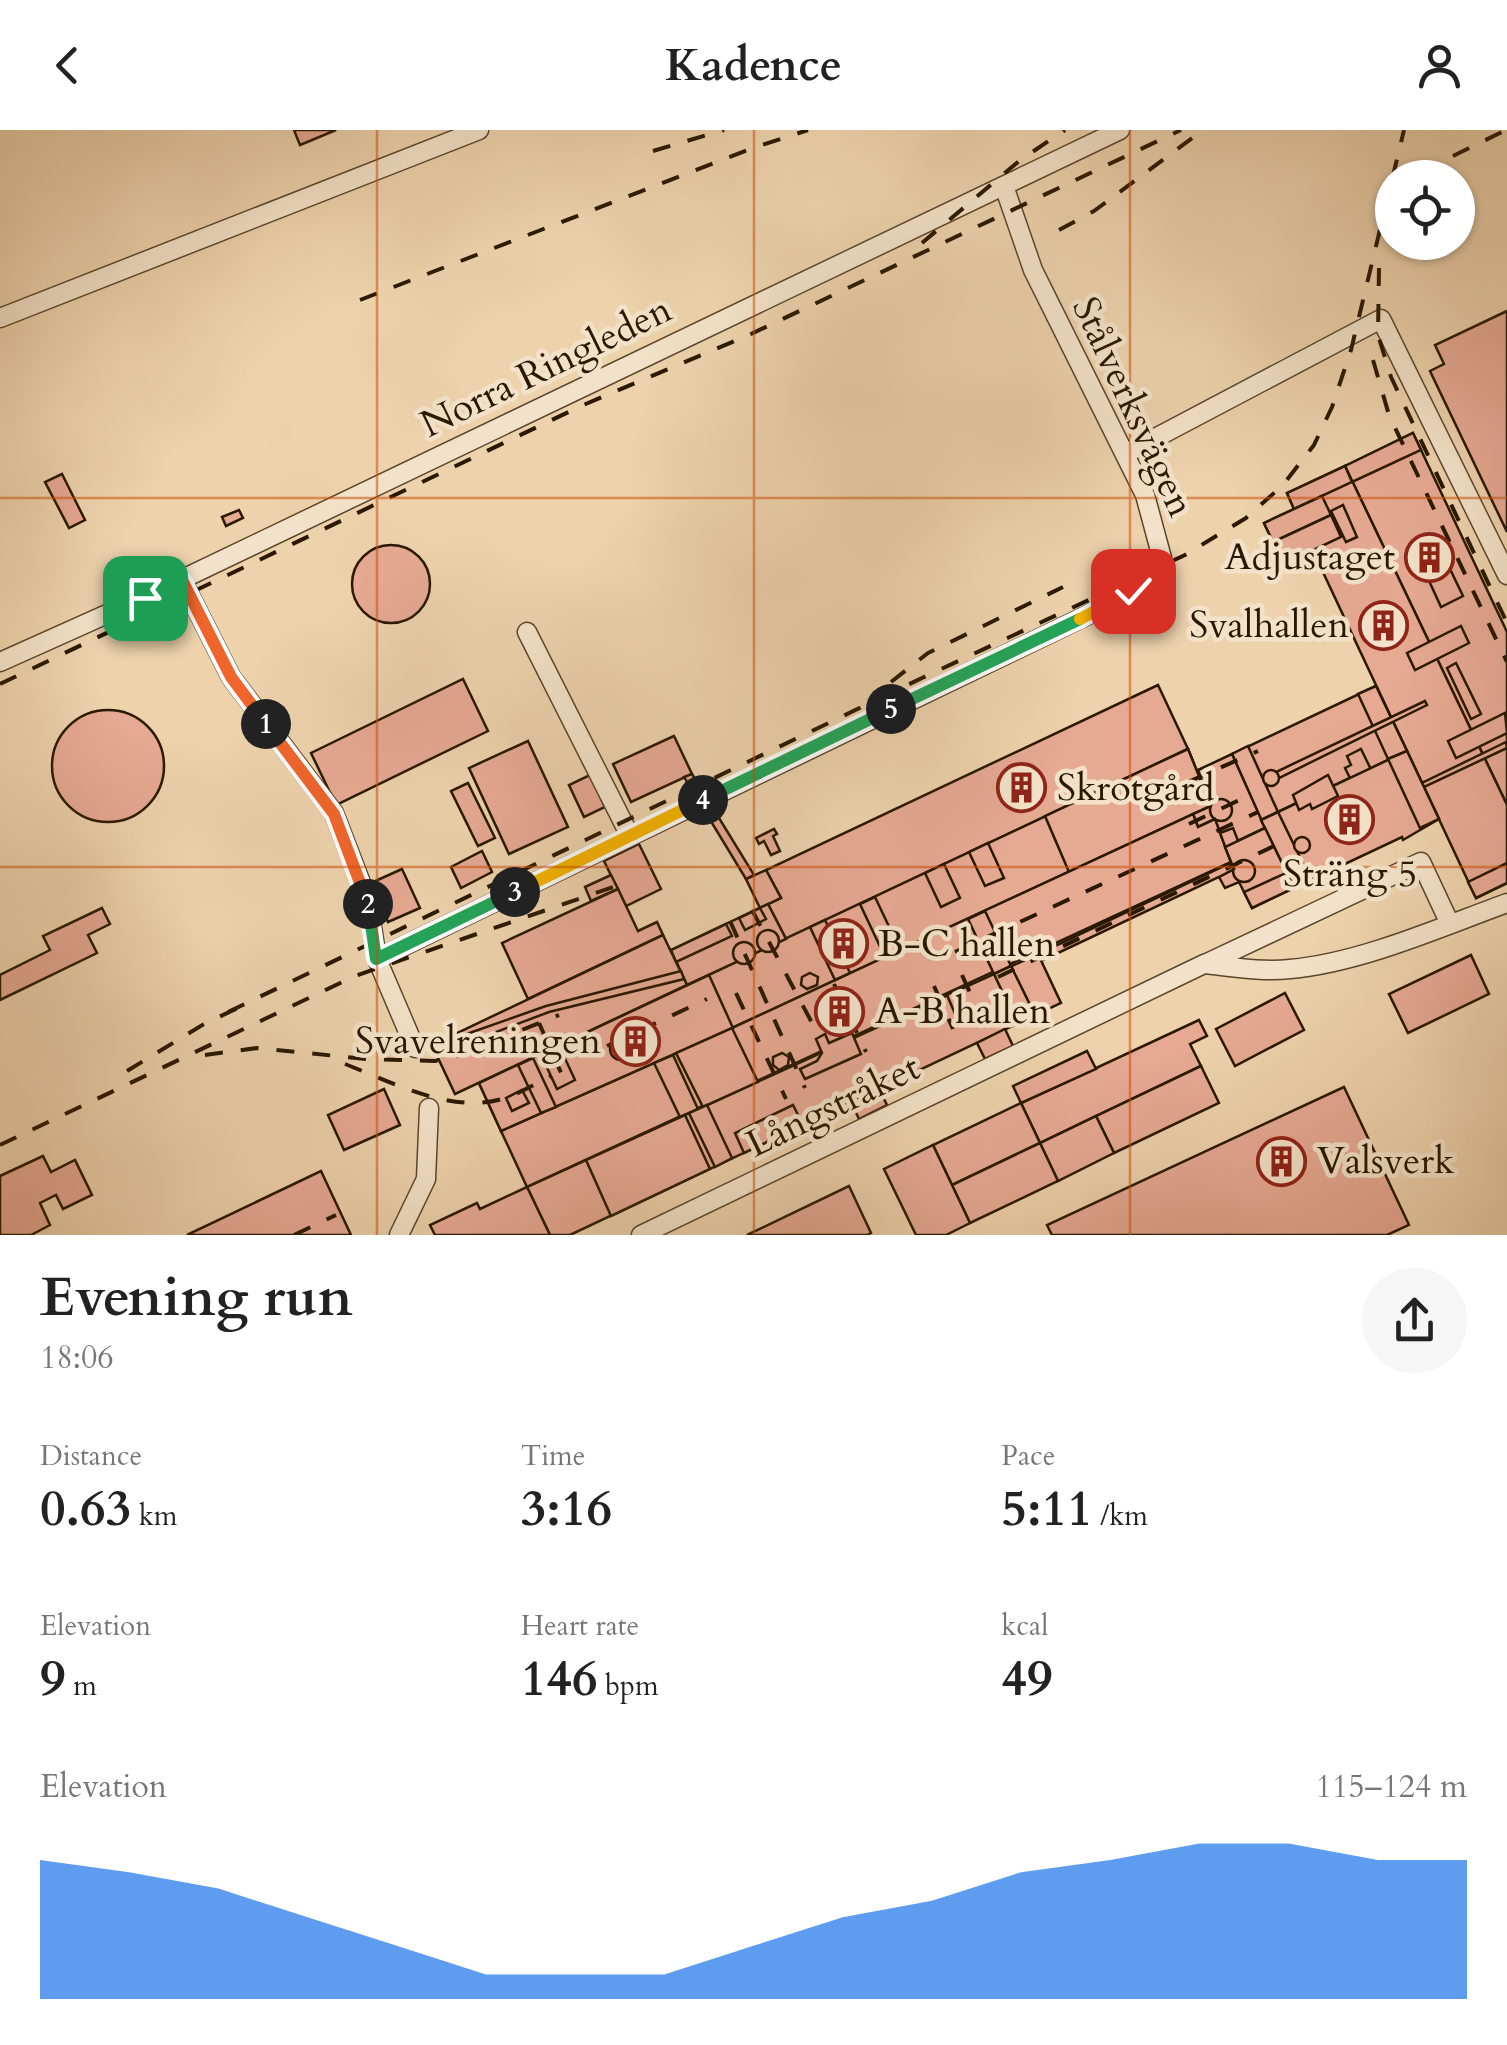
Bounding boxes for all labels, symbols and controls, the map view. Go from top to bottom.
text: Kadence [665,35,842,96]
icon: back [40,38,95,93]
icon: person [1412,38,1467,93]
map controls [1375,160,1475,260]
button: locate [1375,160,1475,260]
street label: Norra Ringleden [412,284,681,450]
street label: Stålverksvägen [1059,289,1207,526]
place label: Adjustaget [1224,531,1395,583]
building icon: Adjustaget [1404,531,1456,583]
pin [1091,549,1176,634]
pin [103,556,188,641]
icon: check [1106,564,1161,619]
icon: arrive [118,571,173,626]
place label: Svalhallen [1189,599,1349,651]
building icon: Svalhallen [1358,599,1410,651]
pin: 5 [866,684,916,734]
text: 5 [884,690,898,728]
pin: 1 [241,699,291,749]
text: 1 [259,705,273,743]
building icon: Skrotgård [996,762,1048,814]
place label: Skrotgård [1057,762,1215,814]
pin: 4 [678,775,728,825]
text: 4 [696,781,710,819]
building icon: Sträng 5 [1324,794,1376,846]
place label: Sträng 5 [1283,848,1417,900]
pin: 3 [490,867,540,917]
text: 3 [508,873,522,911]
pin: 2 [343,879,393,929]
text: 2 [361,885,375,923]
building icon: B-C hallen [817,918,869,970]
place label: B-C hallen [878,918,1056,970]
building icon: A-B hallen [814,985,866,1037]
place label: A-B hallen [875,985,1051,1037]
place label: Svavelreningen [355,1015,601,1067]
building icon: Svavelreningen [610,1015,662,1067]
street label: Långstråket [738,1042,928,1170]
building icon: Valsverk [1256,1135,1308,1187]
place label: Valsverk [1317,1135,1455,1187]
text: Evening run [40,1261,353,1335]
button: share [1362,1268,1467,1373]
text: 18:06 [40,1336,114,1380]
text: Distance [40,1437,142,1475]
text: Time [521,1437,585,1475]
text: Pace [1001,1437,1055,1475]
text: 0.63 [40,1475,131,1543]
text: 3:16 [521,1475,612,1543]
text: 5:11 [1001,1475,1093,1543]
text: km [131,1497,178,1535]
text: /km [1093,1497,1148,1535]
text: Elevation [40,1607,151,1645]
text: Heart rate [521,1607,639,1645]
text: kcal [1001,1607,1048,1645]
text: 9 [40,1645,66,1713]
text: 146 [521,1645,598,1713]
text: 49 [1001,1645,1053,1713]
text: m [66,1667,97,1705]
text: bpm [598,1667,659,1705]
text: Elevation [40,1765,167,1809]
text: 115–124 m [1315,1765,1467,1809]

